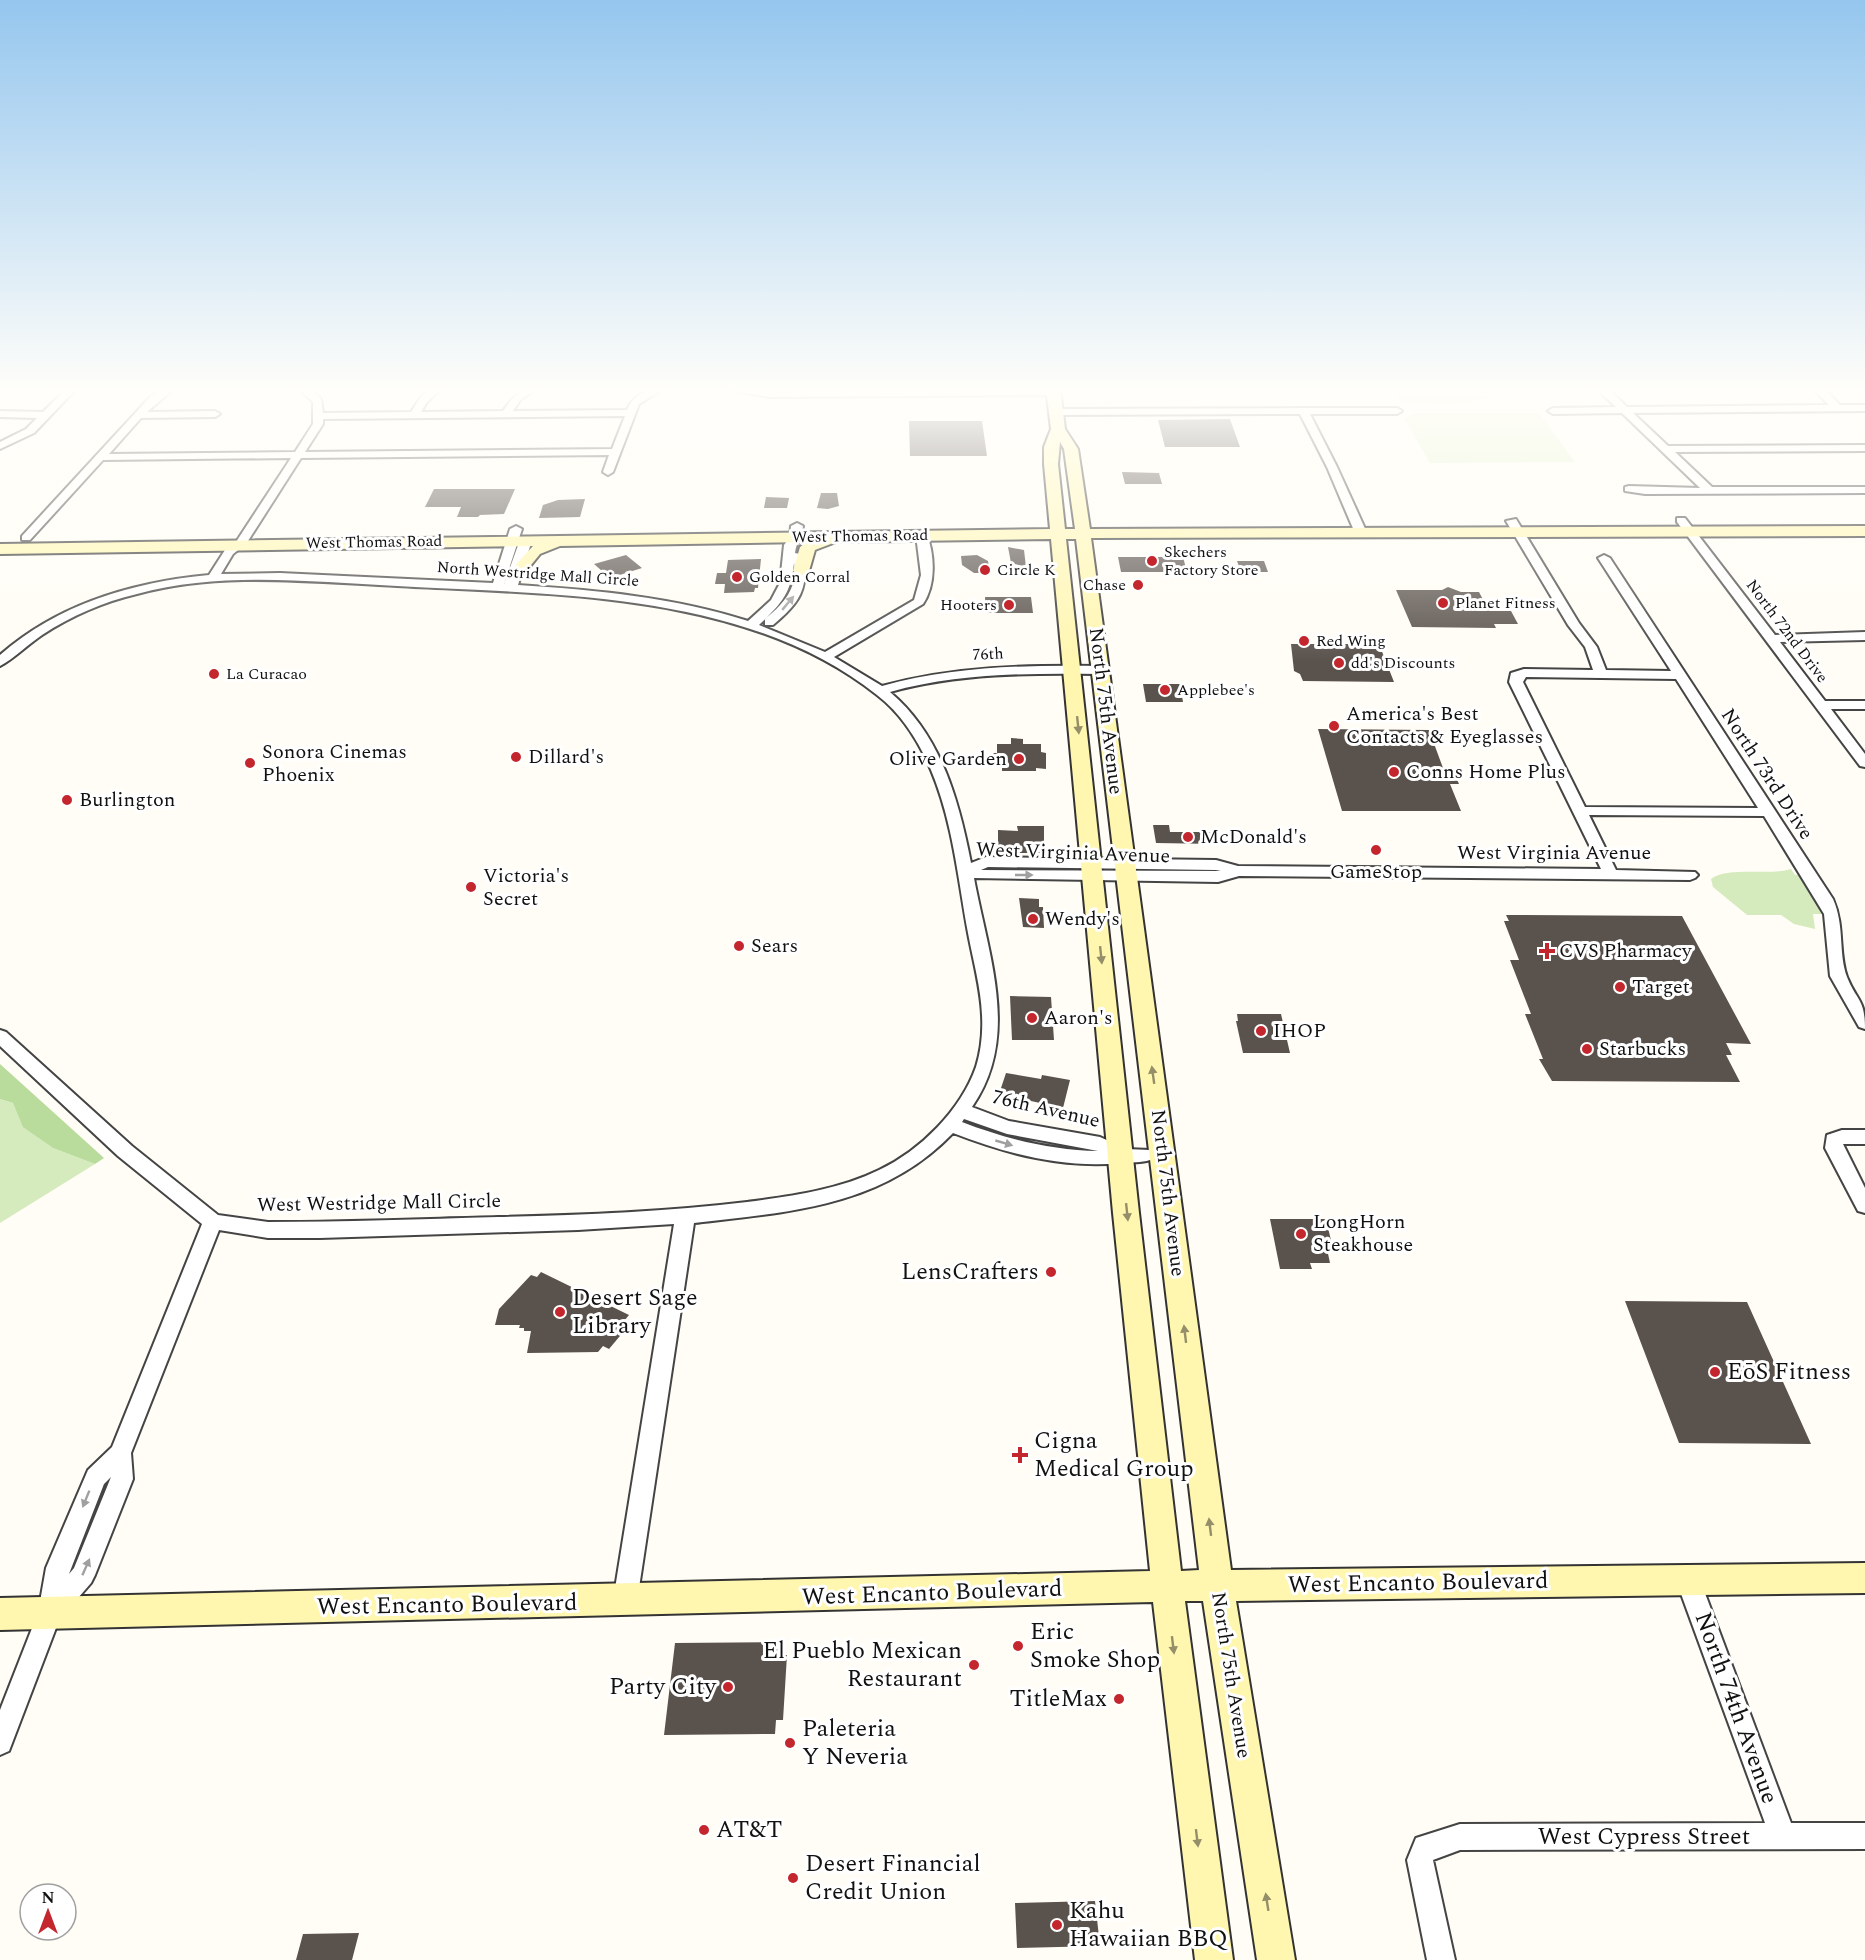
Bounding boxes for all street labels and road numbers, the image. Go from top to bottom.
street label: West Thomas Road [791,523,929,549]
street label: West Thomas Road [305,529,443,555]
street label: North Westridge Mall Circle [436,555,640,593]
street label: North 72nd Drive [1740,574,1834,688]
street label: North 75th Avenue [1081,626,1131,796]
street label: 76th [972,641,1004,667]
street label: North 73rd Drive [1713,702,1821,846]
street label: West Virginia Avenue [975,835,1171,871]
street label: West Virginia Avenue [1457,838,1651,868]
street label: 76th Avenue [989,1082,1103,1136]
street label: North 75th Avenue [1143,1108,1193,1278]
street label: West Westridge Mall Circle [257,1186,501,1220]
street label: West Encanto Boulevard [1287,1563,1549,1603]
street label: West Encanto Boulevard [801,1570,1063,1616]
street label: West Encanto Boulevard [316,1585,578,1625]
street label: North 75th Avenue [1203,1590,1259,1760]
street label: North 74th Avenue [1685,1607,1787,1809]
street label: West Cypress Street [1538,1819,1750,1855]

